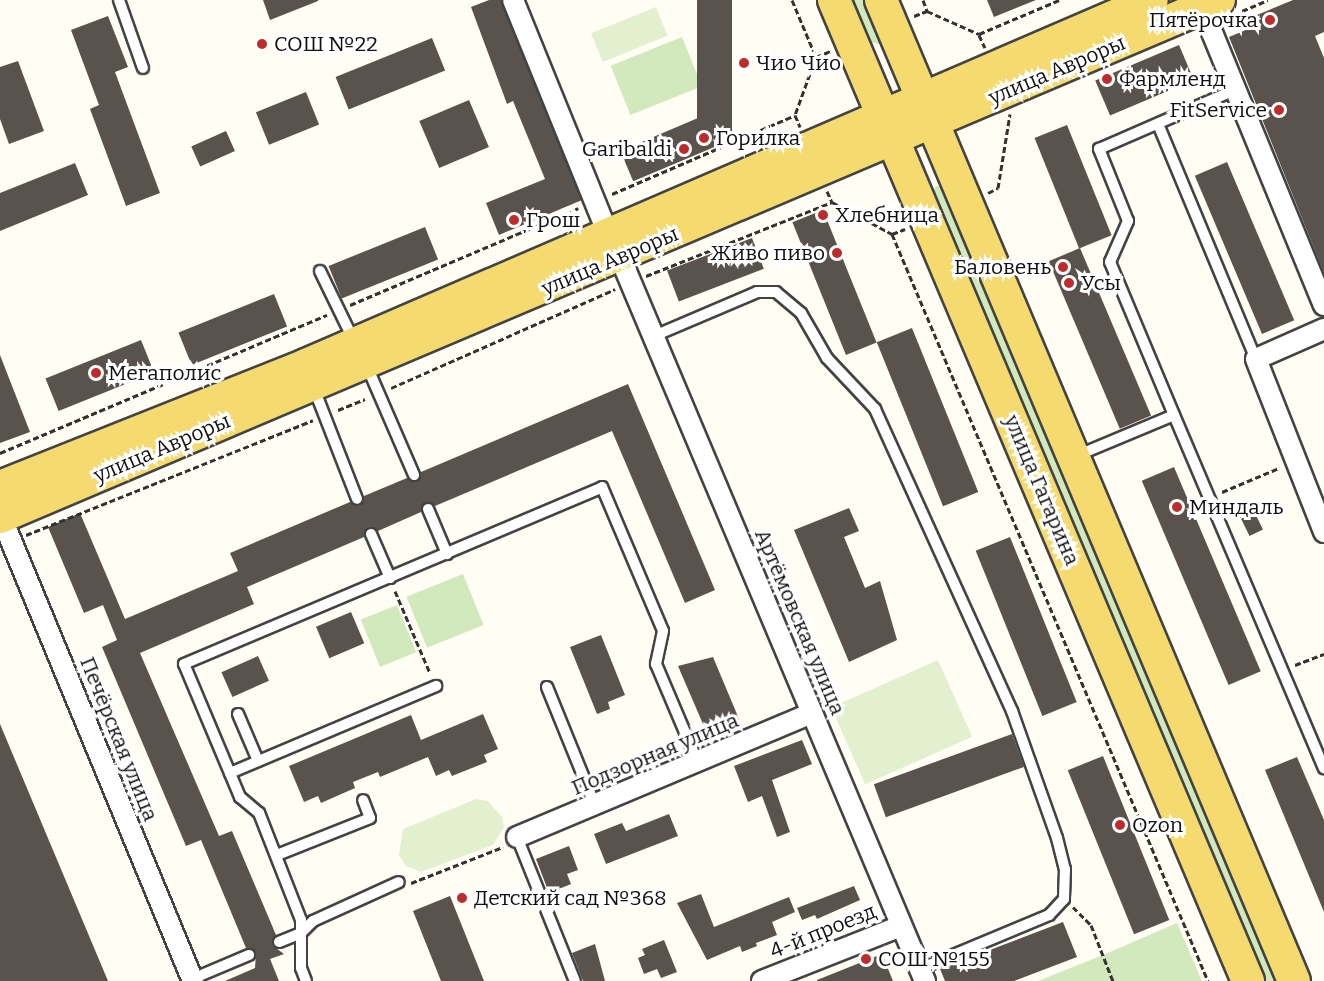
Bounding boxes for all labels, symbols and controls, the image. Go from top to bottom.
place label: Пятёрочка [1149,7,1258,33]
marker: Пятёрочка [1263,13,1277,27]
street label: улица Авроры [985,30,1129,110]
place label: СОШ №22 [274,31,378,57]
marker: СОШ №22 [255,37,269,51]
place label: Чио Чио [756,50,841,76]
marker: Чио Чио [737,56,751,70]
place label: Фармленд [1119,66,1226,92]
marker: Фармленд [1100,72,1114,86]
place label: FitService [1169,97,1267,123]
marker: FitService [1272,103,1286,117]
place label: Горилка [716,125,800,151]
marker: Горилка [697,131,711,145]
place label: Garibaldi [582,136,672,162]
marker: Garibaldi [677,142,691,156]
place label: Хлебница [835,202,939,228]
place label: Грош [526,207,580,233]
marker: Хлебница [816,208,830,222]
marker: Грош [507,213,521,227]
street label: улица Авроры [538,221,682,301]
place label: Живо пиво [710,240,825,266]
marker: Живо пиво [830,246,844,260]
place label: Баловень [954,254,1051,280]
marker: Баловень [1056,260,1070,274]
place label: Усы [1081,270,1121,296]
marker: Усы [1062,276,1076,290]
place label: Мегаполис [108,360,221,386]
marker: Мегаполис [89,366,103,380]
street label: улица Авроры [90,408,234,488]
street label: улица Гагарина [999,411,1085,569]
place label: Миндаль [1189,494,1283,520]
marker: Миндаль [1170,500,1184,514]
street label: Артёмовская улица [749,525,851,719]
street label: Печёрская улица [75,653,163,825]
street label: Подзорная улица [568,707,742,801]
place label: Ozon [1132,812,1183,838]
marker: Ozon [1113,818,1127,832]
place label: Детский сад №368 [474,885,667,911]
marker: Детский сад №368 [455,891,469,905]
street label: 4-й проезд [766,898,880,964]
place label: СОШ №155 [878,946,990,972]
marker: СОШ №155 [859,952,873,966]

